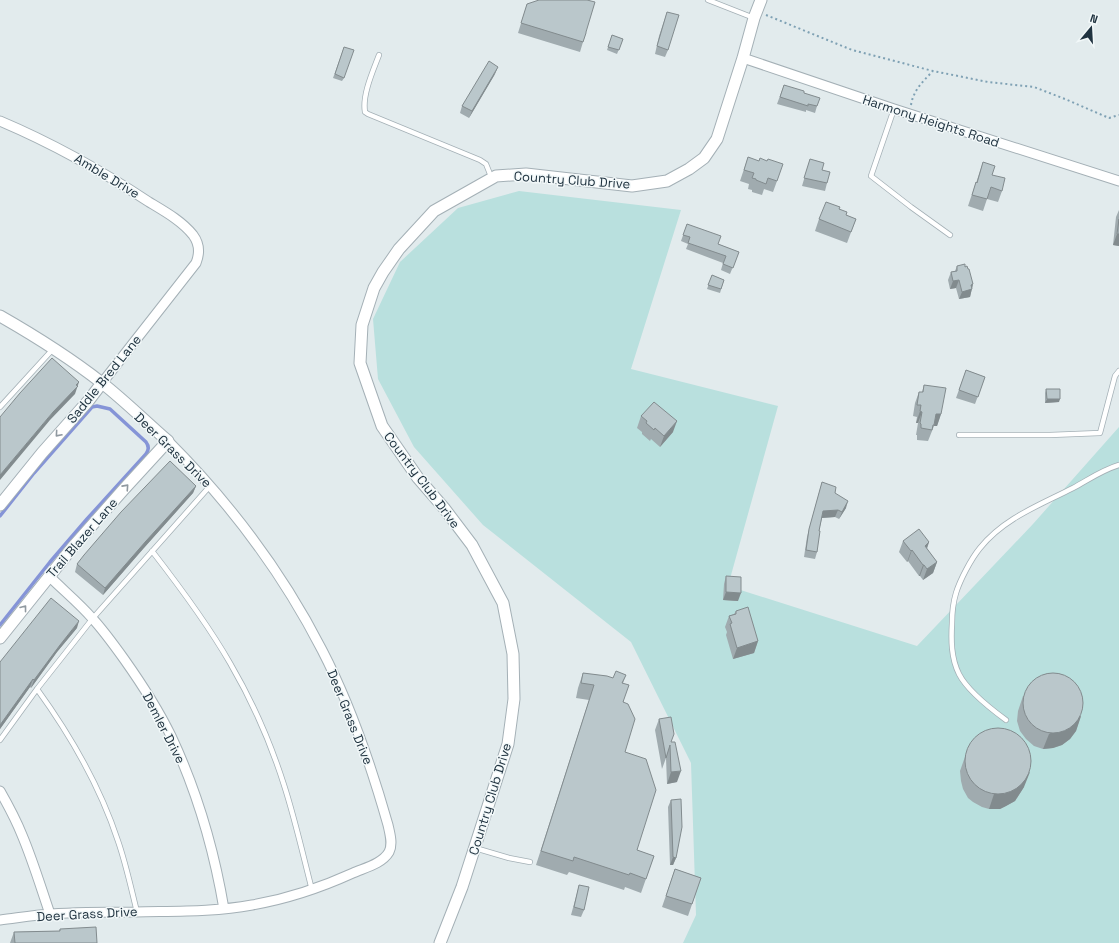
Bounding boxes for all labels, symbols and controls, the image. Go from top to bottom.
north arrow [1071,8,1111,48]
text: N [1088,11,1100,26]
street label: Harmony Heights Road [860,91,1002,151]
street label: Amble Drive [71,150,143,202]
street label: Country Club Drive [513,167,631,193]
street label: Saddle Bred Lane [63,331,145,427]
street label: Deer Grass Drive [131,409,215,491]
street label: Country Club Drive [380,428,464,532]
one-way arrow [56,429,63,437]
one-way arrow [121,484,129,492]
street label: Trail Blazer Lane [43,495,121,581]
one-way arrow [19,605,26,612]
street label: Deer Grass Drive [323,667,377,767]
street label: Demler Drive [139,689,189,767]
street label: Country Club Drive [465,741,515,857]
street label: Deer Grass Drive [36,903,138,925]

